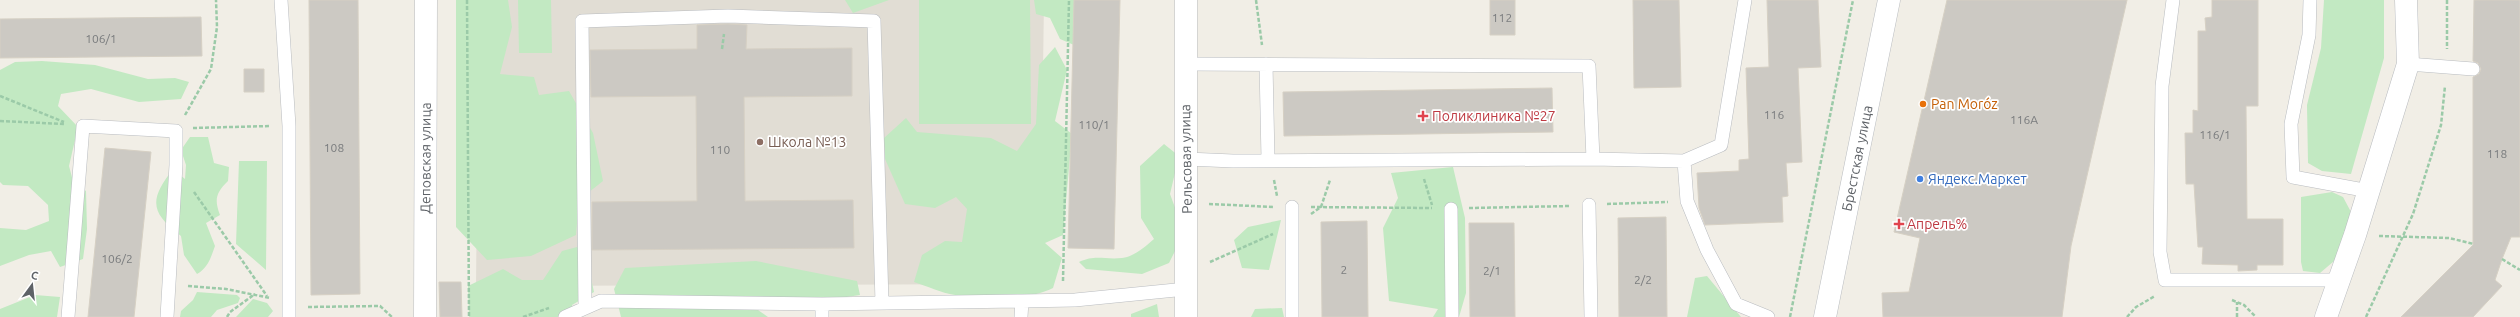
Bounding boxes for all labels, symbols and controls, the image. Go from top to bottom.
house number: 112 [1492,11,1512,24]
house number: 106/1 [85,32,117,45]
place label: Pan Moróz [1931,96,1998,112]
marker: Pan Moróz [1918,99,1928,109]
street label: Деповская улица [417,102,434,214]
street label: Рельсовая улица [1177,104,1195,214]
street label: Брестская улица [1839,104,1876,212]
place label: Поликлиника №27 [1432,108,1556,124]
house number: 116 [1764,108,1784,121]
marker: Поликлиника №27 [1417,110,1429,122]
house number: 116А [2010,113,2038,126]
house number: 110/1 [1078,118,1110,131]
house number: 116/1 [2199,128,2231,141]
place label: Школа №13 [768,134,847,150]
marker: Школа №13 [755,137,765,147]
house number: 108 [324,141,344,154]
house number: 110 [710,143,730,156]
house number: 118 [2487,147,2507,160]
place label: Яндекс.Маркет [1928,171,2027,187]
marker: Яндекс.Маркет [1915,174,1925,184]
place label: Апрель% [1907,216,1967,232]
marker: Апрель% [1894,219,1904,229]
house number: 106/2 [101,252,133,265]
house number: 2 [1341,263,1347,276]
house number: 2/1 [1483,264,1501,277]
north arrow [12,265,52,305]
text: С [30,269,40,282]
house number: 2/2 [1634,273,1652,286]

